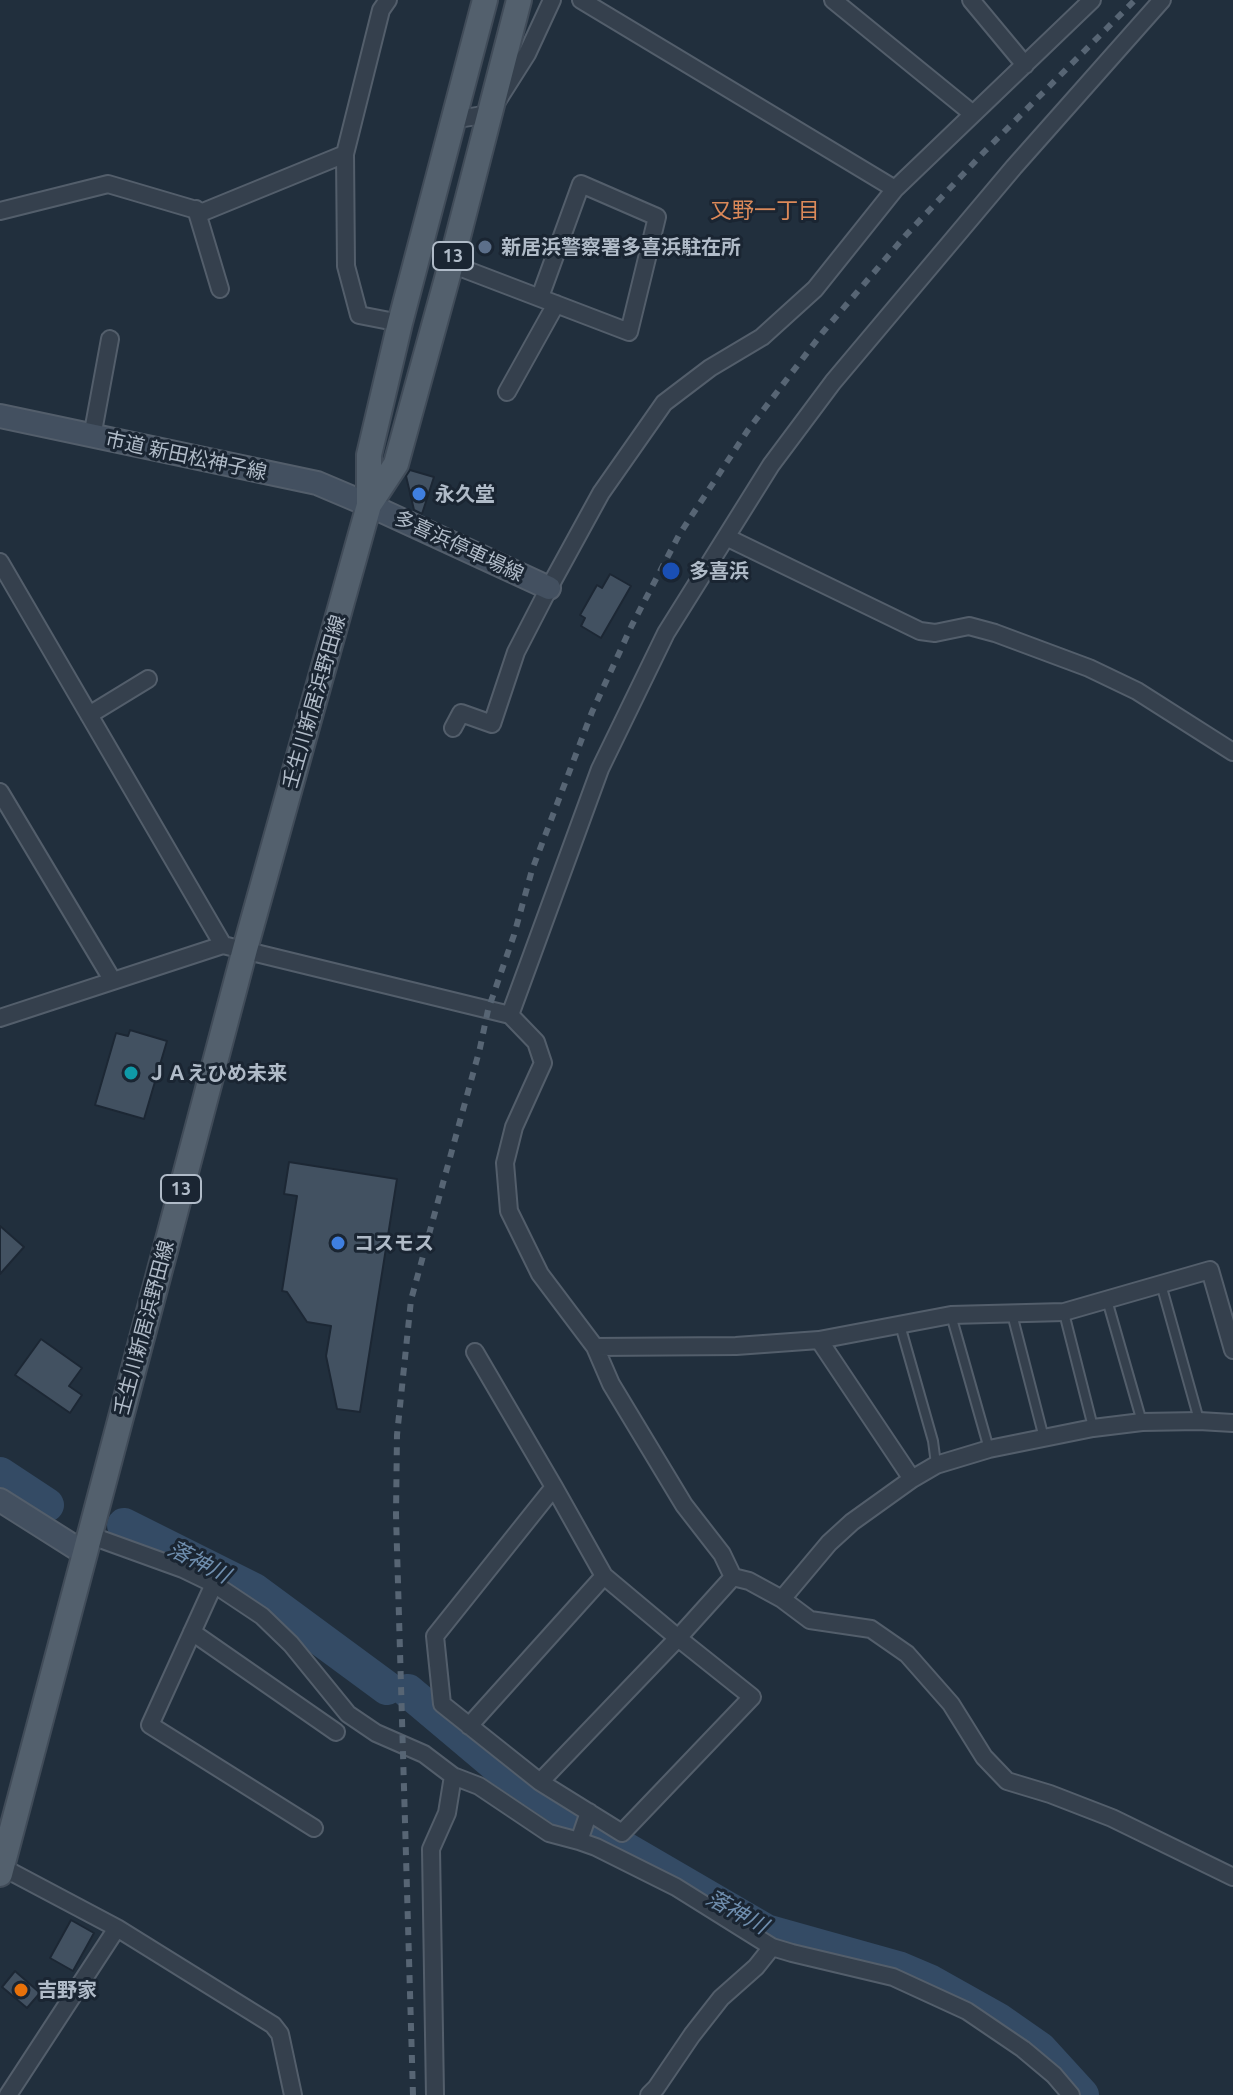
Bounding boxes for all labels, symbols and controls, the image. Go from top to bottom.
district label: 又野一丁目 [710,198,820,224]
place label: 新居浜警察署多喜浜駐在所 [501,235,741,259]
marker: 新居浜警察署多喜浜駐在所 [476,238,494,256]
road number: 13 [433,242,473,270]
street label: 市道 新田松神子線 [103,427,269,485]
place label: 永久堂 [435,482,495,506]
marker: 永久堂 [410,485,428,503]
street label: 多喜浜停車場線 [390,506,528,586]
place label: 多喜浜 [689,559,749,583]
marker: 多喜浜 [660,560,682,582]
street label: 壬生川新居浜野田線 [278,612,350,792]
place label: ＪＡえひめ未来 [147,1061,287,1085]
marker: ＪＡえひめ未来 [122,1064,140,1082]
road number: 13 [161,1175,201,1203]
place label: コスモス [354,1231,434,1255]
marker: コスモス [329,1234,347,1252]
street label: 壬生川新居浜野田線 [109,1238,179,1418]
water label: 落神川 [164,1535,234,1589]
water label: 落神川 [702,1884,772,1940]
place label: 吉野家 [37,1978,97,2002]
marker: 吉野家 [12,1981,30,1999]

